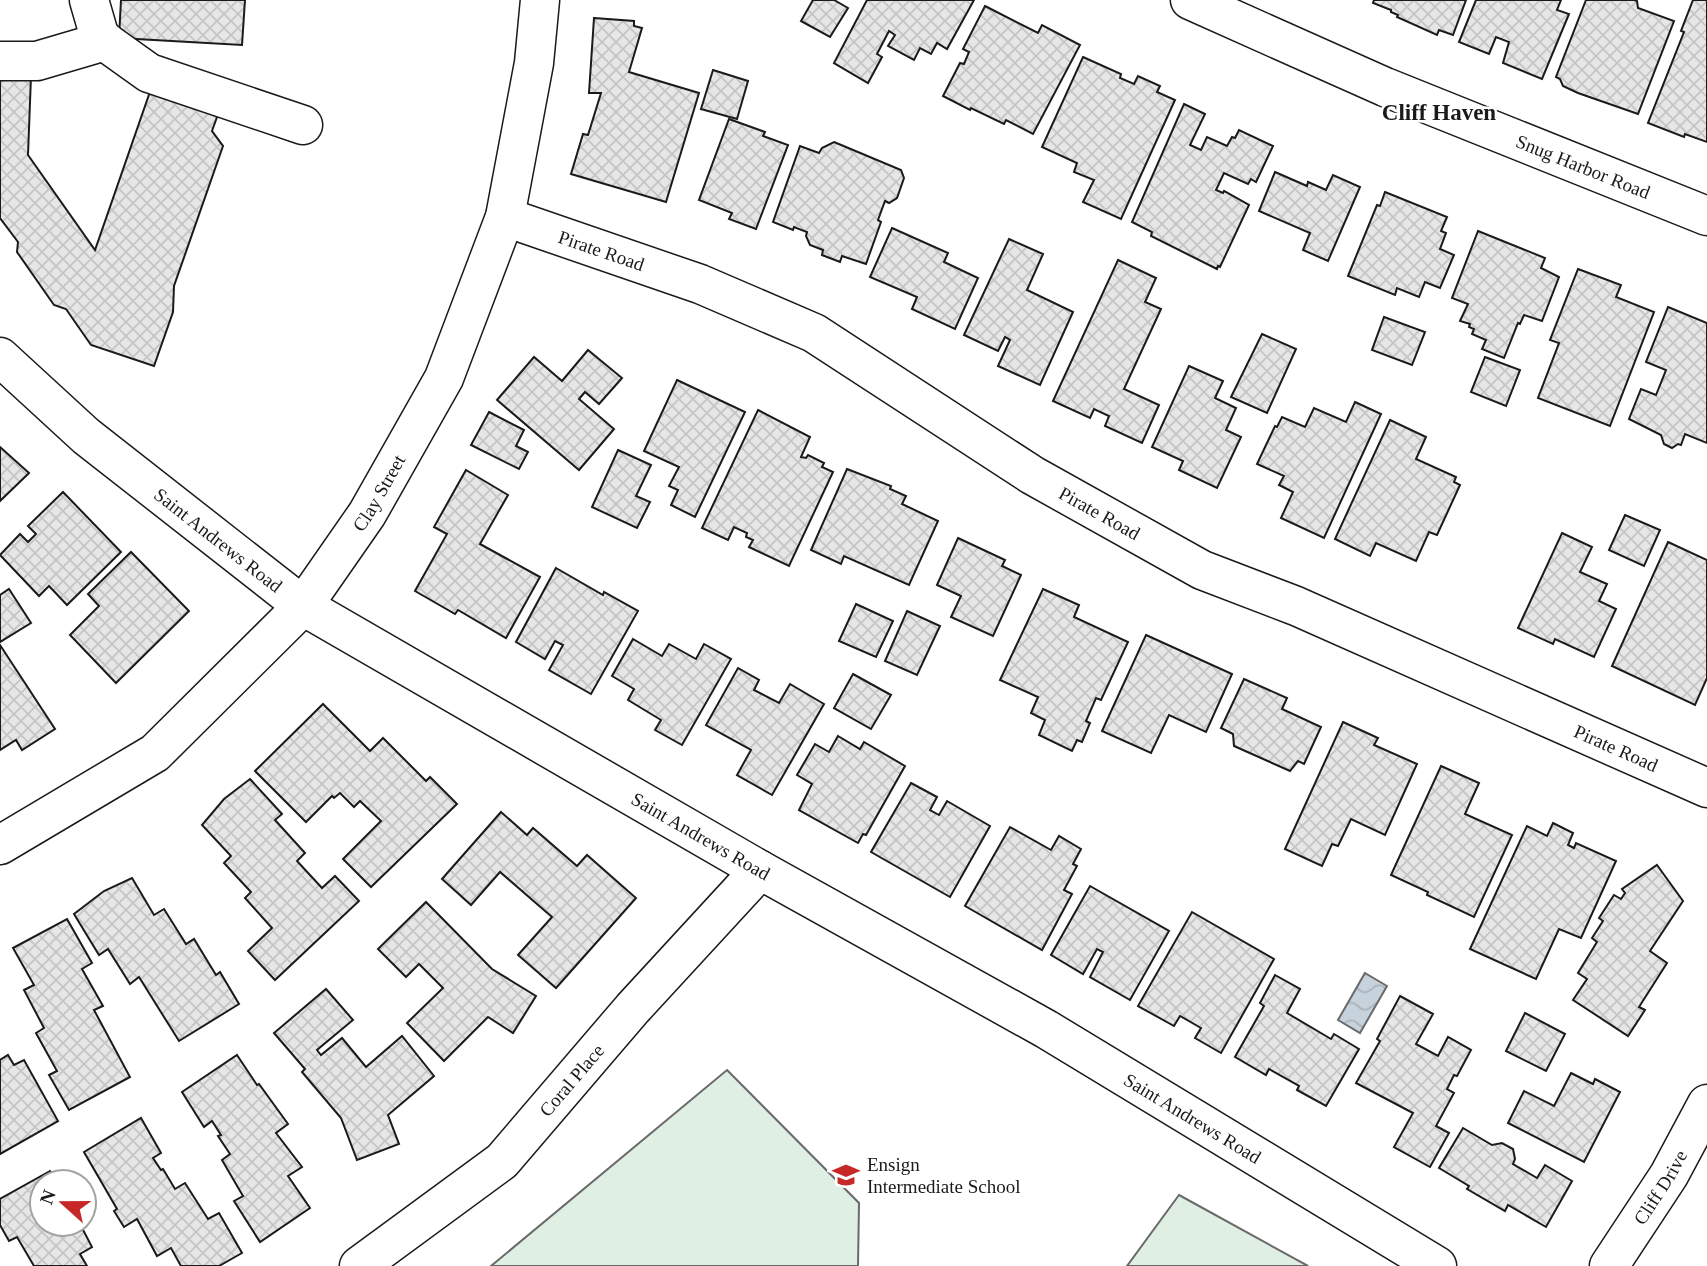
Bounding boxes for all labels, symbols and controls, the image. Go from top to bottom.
district label: Cliff Haven [1382,100,1496,125]
street label: Snug Harbor Road [1513,131,1653,203]
street label: Pirate Road [556,226,647,275]
street label: Clay Street [348,451,410,535]
street label: Pirate Road [1055,482,1144,544]
street label: Saint Andrews Road [150,484,287,597]
street label: Pirate Road [1571,721,1661,776]
street label: Saint Andrews Road [628,788,774,885]
street label: Coral Place [535,1040,608,1121]
street label: Saint Andrews Road [1120,1069,1265,1168]
street label: Cliff Drive [1629,1147,1691,1228]
place label: Ensign Intermediate School [867,1154,1021,1197]
school or university icon: Ensign Intermediate School [831,1160,861,1190]
north arrow [28,1168,98,1238]
text: N [35,1187,60,1207]

